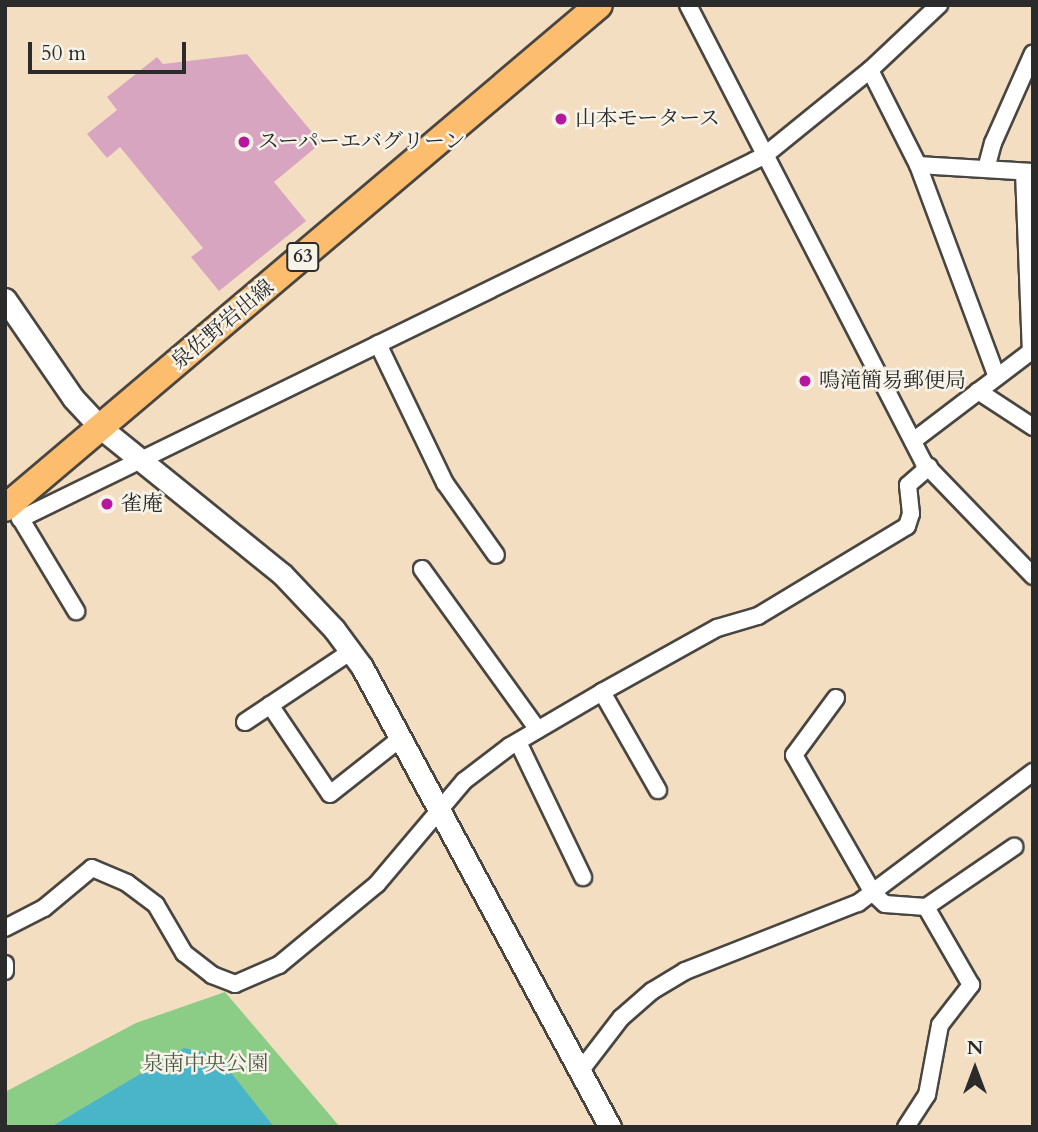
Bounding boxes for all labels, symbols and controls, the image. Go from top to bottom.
scale bar [32,28,189,72]
text: 50 m [41,39,86,68]
place label: 山本モータース [575,106,721,132]
marker: 山本モータース [553,111,569,127]
place label: スーパーエバグリーン [258,129,467,155]
marker: スーパーエバグリーン [236,134,252,150]
road number: 63 [286,242,320,272]
street label: 泉佐野岩出線 [167,275,279,375]
place label: 鳴滝簡易郵便局 [819,368,966,394]
marker: 鳴滝簡易郵便局 [797,373,813,389]
place label: 雀庵 [121,491,163,517]
marker: 雀庵 [99,496,115,512]
north arrow [940,1034,1010,1104]
text: N [967,1035,983,1061]
park label: 泉南中央公園 [142,1051,268,1077]

